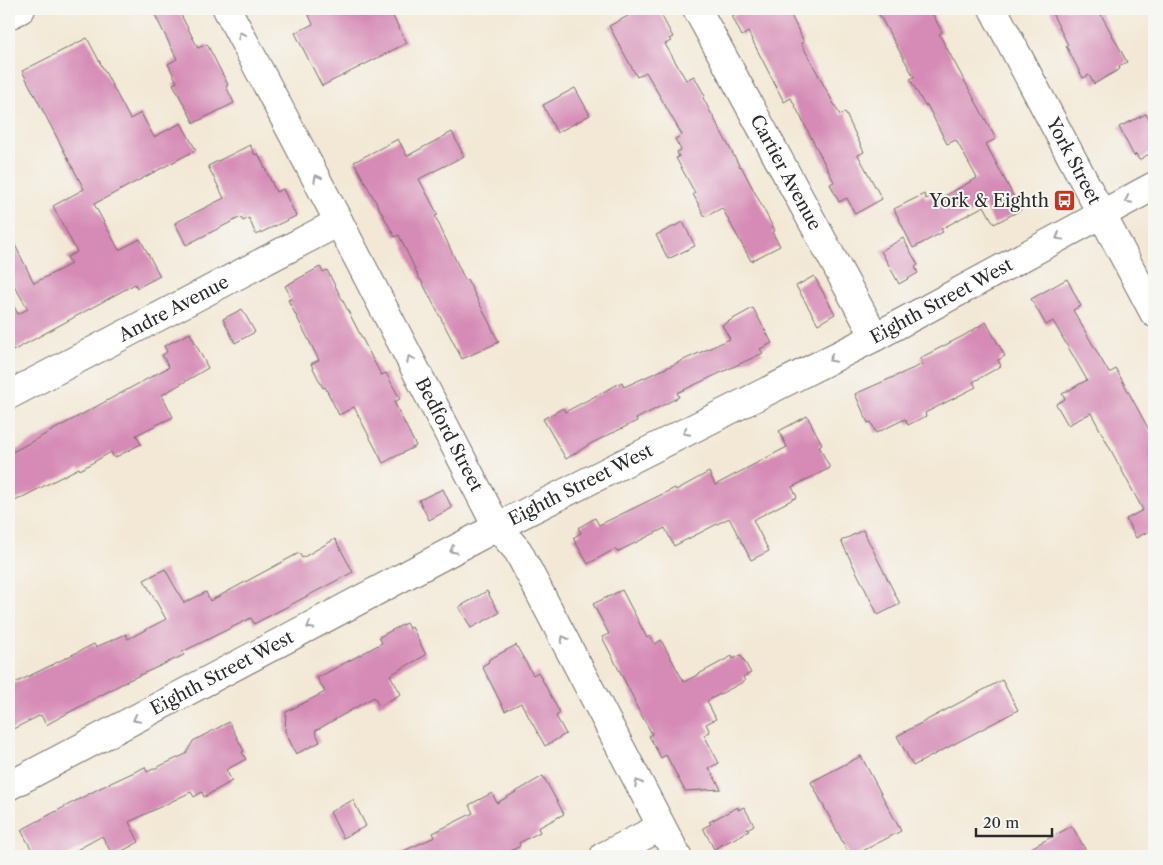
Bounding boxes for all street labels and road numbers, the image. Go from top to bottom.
street label: Cartier Avenue [745,111,826,234]
street label: York Street [1041,113,1106,209]
street label: Eighth Street West [866,253,1017,349]
street label: Andre Avenue [114,271,233,347]
street label: Bedford Street [411,374,488,496]
street label: Eighth Street West [505,439,657,530]
street label: Eighth Street West [147,626,298,720]

